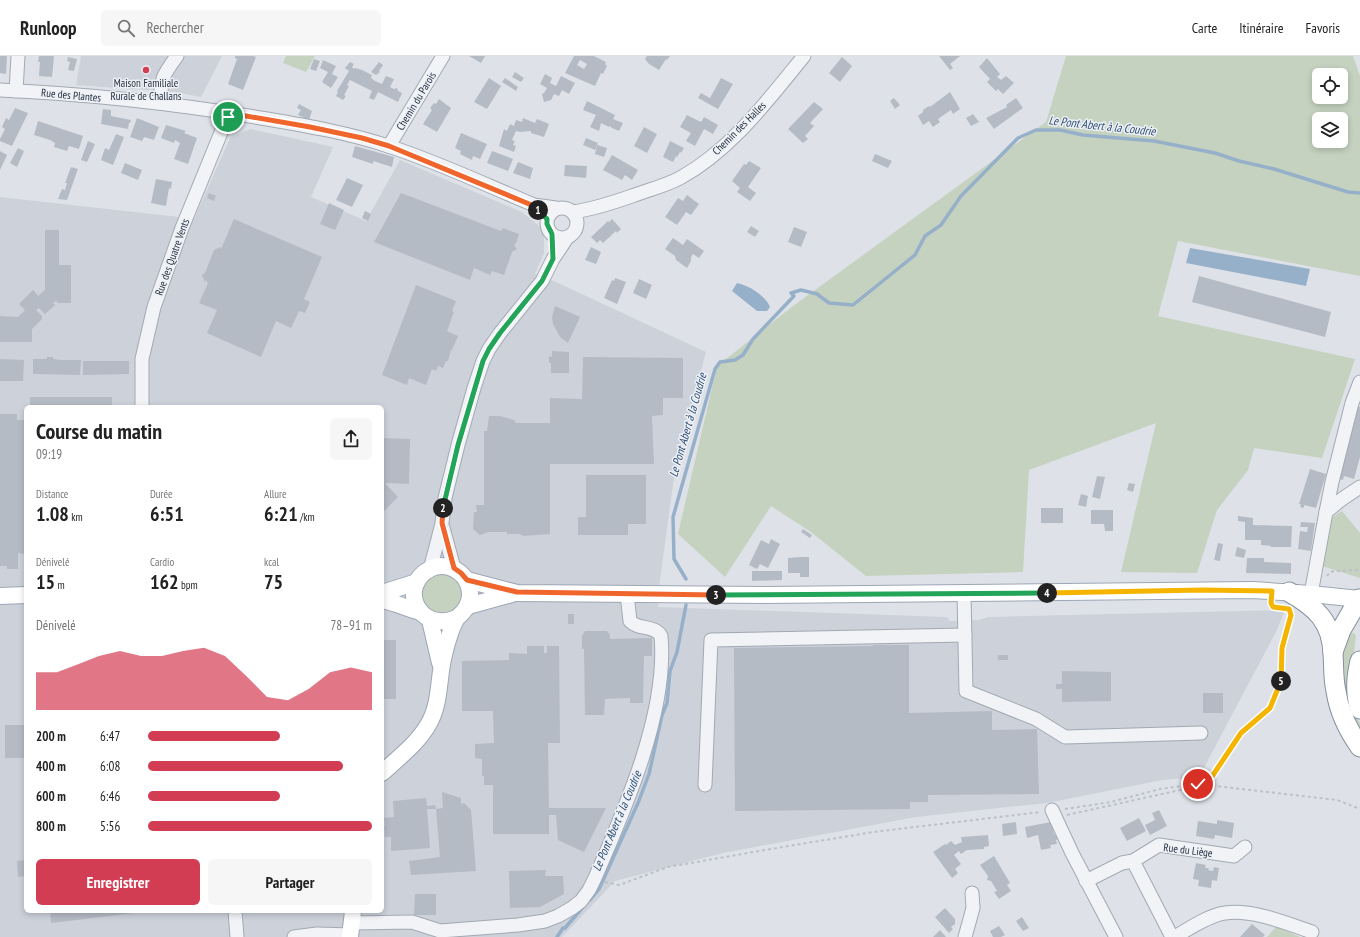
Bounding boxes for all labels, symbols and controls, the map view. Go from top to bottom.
search box [101,10,381,46]
text: Runloop [20,16,77,40]
icon: search [115,17,137,39]
text: Rechercher [147,18,204,37]
text: Carte [1192,19,1217,37]
text: Itinéraire [1239,19,1284,37]
text: Favoris [1306,19,1340,37]
marker: Maison Familiale Rurale de Challans [141,65,151,75]
map controls [1312,68,1348,148]
button: locate [1312,68,1348,104]
street label: Chemin du Parois [393,69,439,133]
place label: Maison Familiale Rurale de Challans [111,76,182,103]
street label: Rue des Plantes [40,85,102,105]
street label: Chemin des Halles [709,98,769,158]
pin [211,100,245,134]
icon: arrive [217,106,239,128]
water label: Le Pont Abert à la Coudrie [1048,112,1157,139]
button: layers [1312,112,1348,148]
pin: 1 [528,200,548,220]
text: 1 [535,203,541,217]
street label: Rue des Quatre Vents [152,216,192,297]
water label: Le Pont Abert à la Coudrie [666,370,710,479]
text: Course du matin [36,417,162,445]
button: share [330,418,372,460]
text: 09:19 [36,446,62,463]
text: Distance [36,487,68,501]
text: Durée [150,487,173,501]
text: Allure [264,487,287,501]
pin: 2 [433,498,453,518]
text: 1.08 [36,501,69,527]
text: 6:51 [150,501,184,527]
text: 6:21 [264,501,298,527]
text: 2 [440,501,446,515]
text: km [69,510,83,524]
text: /km [298,510,315,524]
text: Dénivelé [36,555,69,569]
text: Cardio [150,555,174,569]
text: kcal [264,555,279,569]
text: 15 [36,569,55,595]
text: 162 [150,569,179,595]
text: 75 [264,569,283,595]
text: m [55,578,65,592]
text: bpm [179,578,198,592]
pin: 4 [1037,583,1057,603]
pin: 3 [706,585,726,605]
text: 4 [1044,586,1050,600]
text: 3 [713,588,719,602]
text: Dénivelé [36,617,76,634]
text: 78–91 m [330,617,372,634]
pin: 5 [1271,671,1291,691]
text: 5 [1278,674,1284,688]
text: 200 m [36,728,66,745]
text: 6:47 [100,728,120,745]
text: 400 m [36,758,66,775]
text: 6:08 [100,758,120,775]
pin [1181,767,1215,801]
water label: Le Pont Abert à la Coudrie [589,768,645,873]
icon: check [1187,773,1209,795]
text: 600 m [36,788,66,805]
text: 6:46 [100,788,120,805]
text: 800 m [36,818,66,835]
text: 5:56 [100,818,120,835]
street label: Rue du Liège [1163,840,1214,860]
button: Enregistrer [36,859,200,905]
button: Partager [208,859,372,905]

